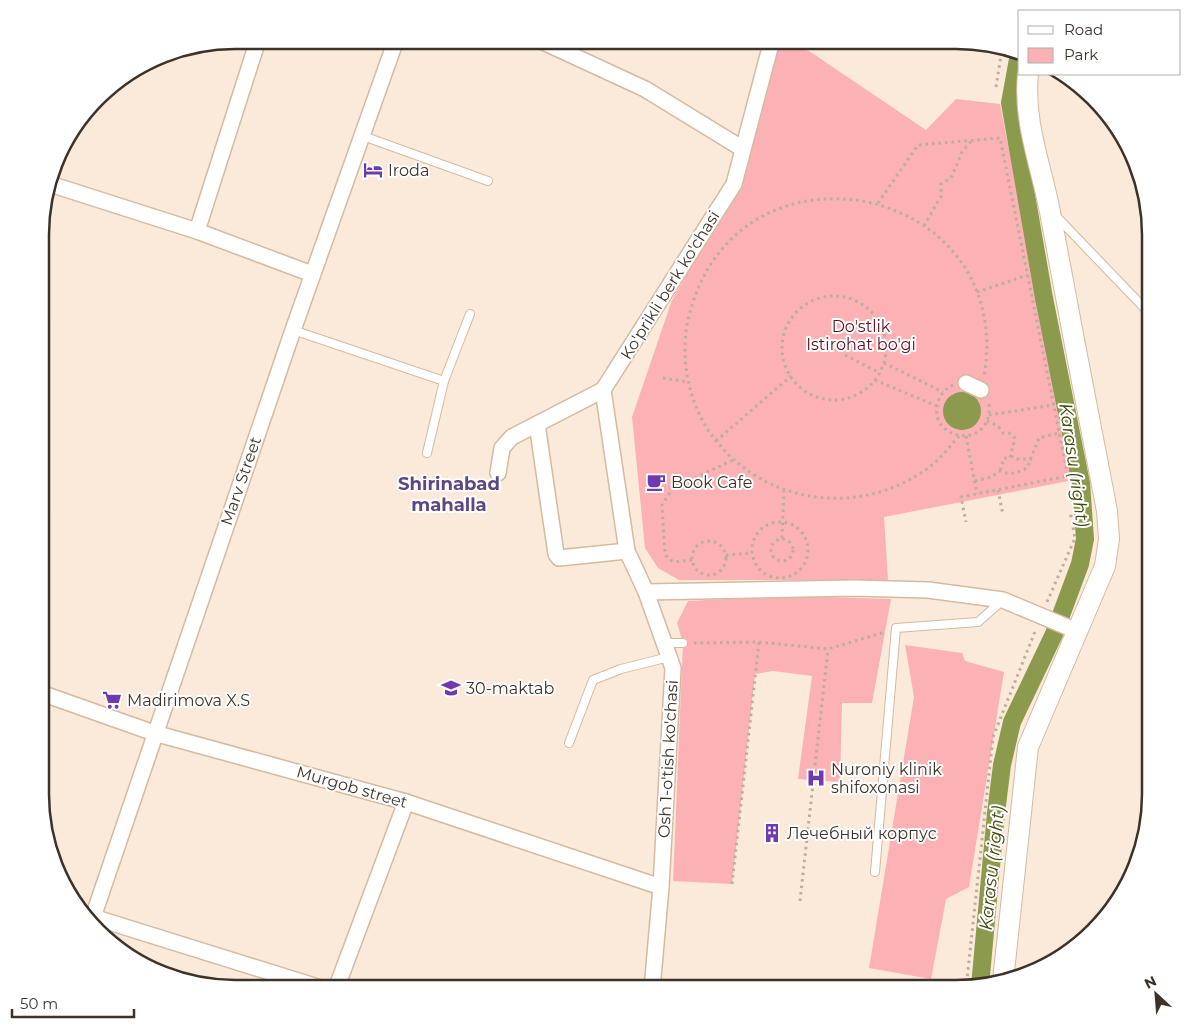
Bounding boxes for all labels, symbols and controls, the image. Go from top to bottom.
legend [1018,10,1181,75]
text: Road [1064,20,1103,39]
text: Park [1064,45,1098,64]
hotel icon: Iroda [362,159,384,181]
place label: Iroda [388,161,429,180]
street label: Ko'prikli berk ko'chasi [616,207,724,363]
park label: Do'stlik Istirohat bo'gi [806,317,916,354]
water label: Karasu (right) [1054,402,1094,528]
street label: Marv Street [217,434,265,528]
cafe icon: Book Cafe [645,471,667,493]
district label: Shirinabad mahalla [398,473,500,516]
place label: Book Cafe [671,473,753,492]
school or university icon: 30-maktab [440,677,462,699]
place label: 30-maktab [466,679,554,698]
street label: Osh 1-o'tish ko'chasi [654,680,682,838]
supermarket icon: Madirimova X.S [101,689,123,711]
place label: Madirimova X.S [127,691,250,710]
place label: Nuroniy klinik shifoxonasi [831,760,942,797]
street label: Murgob street [294,762,410,812]
hospital icon: Nuroniy klinik shifoxonasi [805,767,827,789]
water label: Karasu (right) [975,805,1009,931]
building icon: Лечебный корпус [761,822,783,844]
place label: Лечебный корпус [787,824,937,843]
north arrow [1131,969,1181,1019]
text: N [1141,972,1159,993]
scale bar [12,986,135,1018]
text: 50 m [20,994,58,1013]

